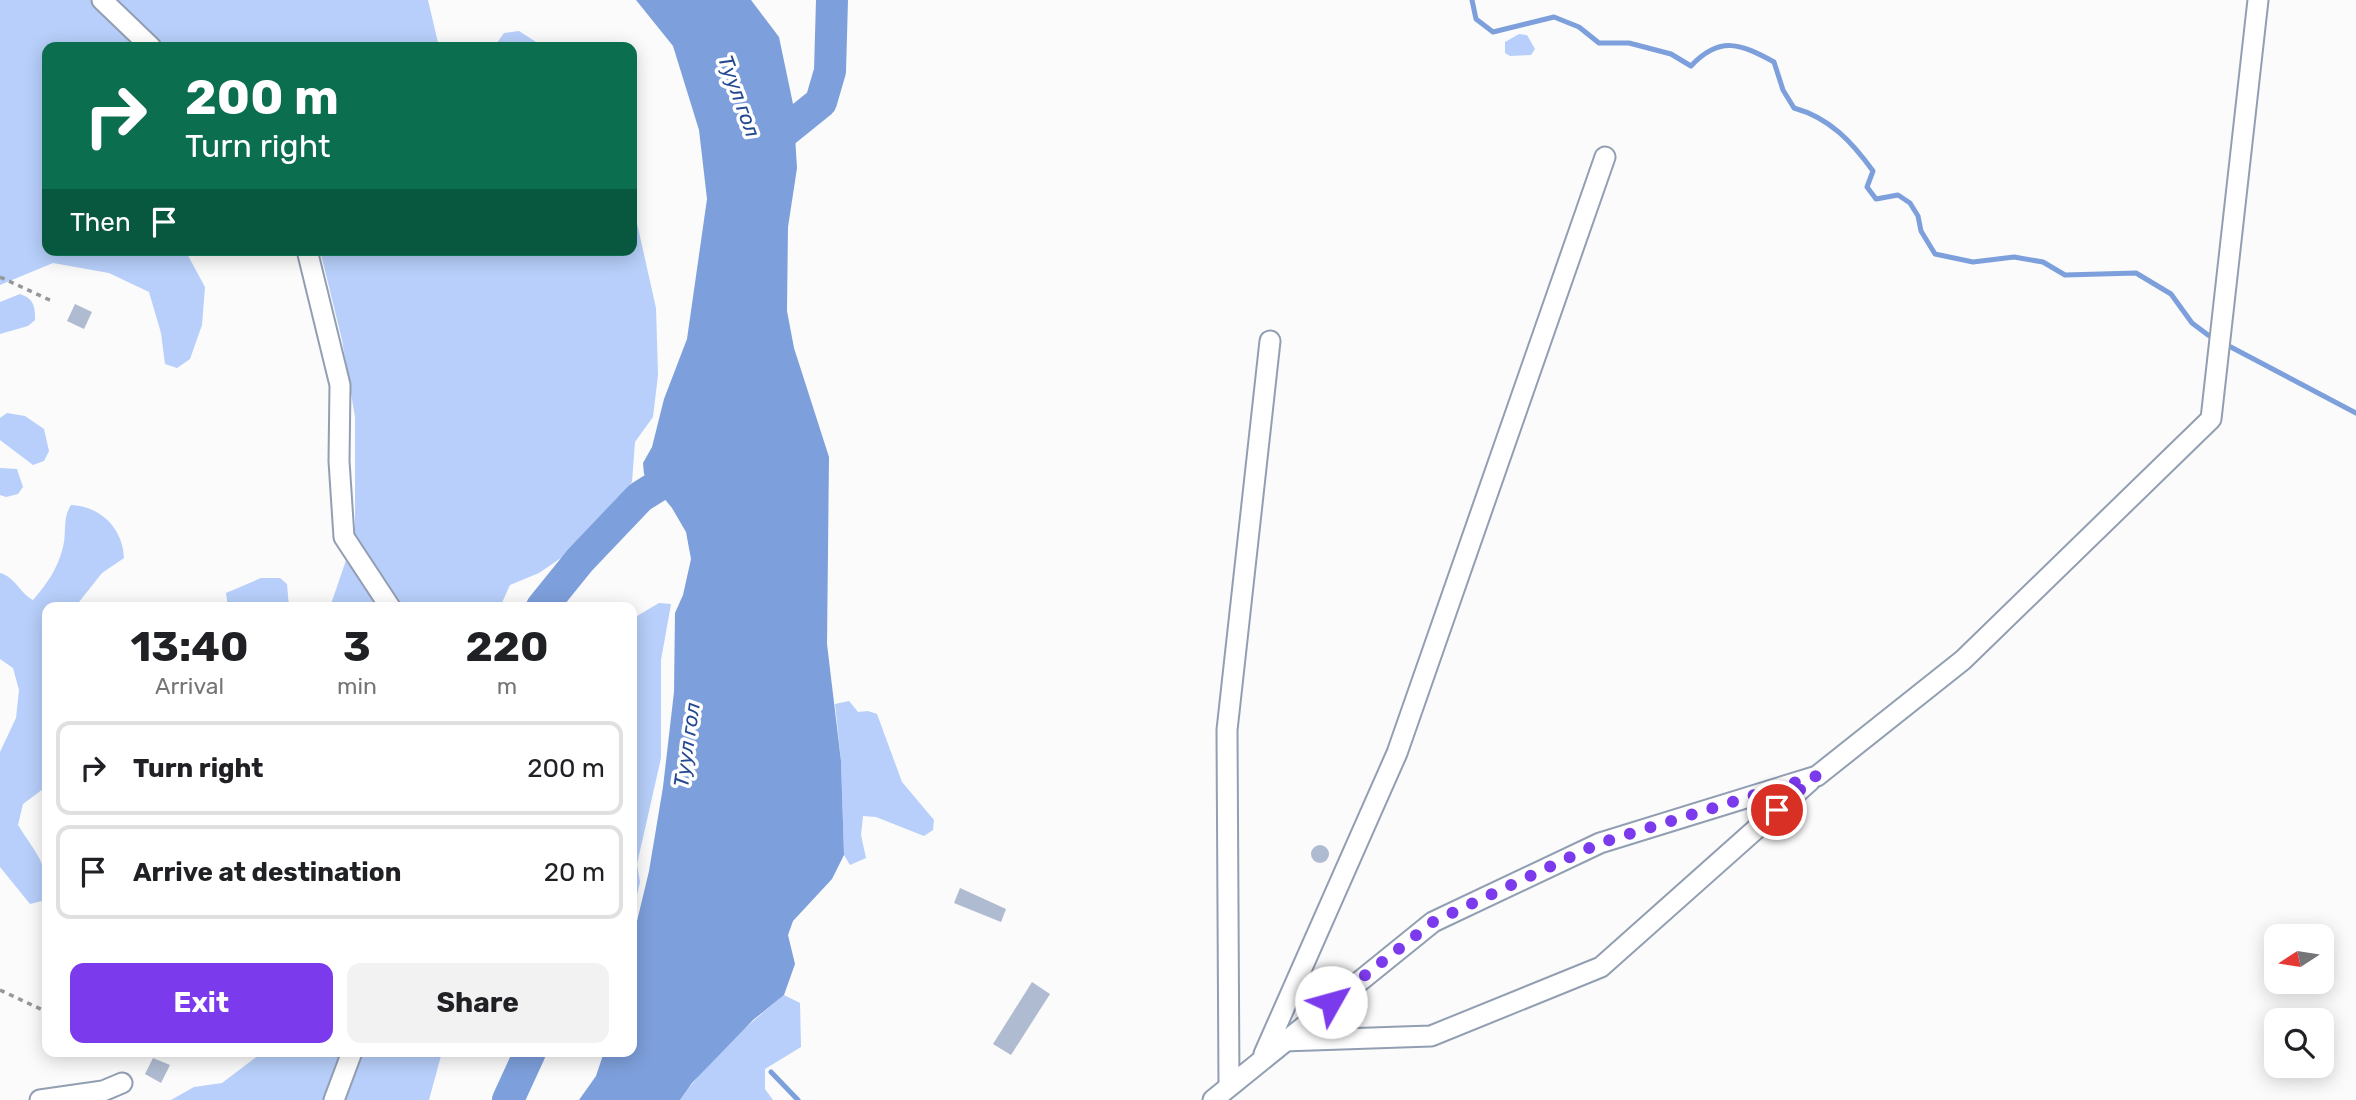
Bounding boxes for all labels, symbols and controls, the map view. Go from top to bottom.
water label: Туул гол [713,52,766,140]
text: 200 m [185,68,339,126]
icon: right [70,70,161,161]
text: Turn right [185,127,330,165]
icon: arrive [145,203,183,241]
text: Then [70,207,131,238]
text: 13:40 [130,622,249,672]
text: 3 [343,622,371,672]
text: 220 [465,622,549,672]
text: Arrival [155,672,224,700]
text: min [337,672,377,700]
text: m [497,672,517,700]
water label: Туул гол [668,701,705,789]
icon: right [74,749,112,787]
text: Turn right [133,753,263,784]
text: 200 m [527,753,605,784]
pin [1747,780,1807,840]
icon: arrive [1758,791,1796,829]
icon: arrive [74,853,112,891]
text: Arrive at destination [133,857,401,888]
text: 20 m [544,857,605,888]
north arrow [2264,924,2334,994]
map controls [2264,924,2334,1078]
button: Exit [70,963,333,1043]
button: Share [347,963,609,1043]
position arrow [1294,965,1368,1039]
button: search [2264,1008,2334,1078]

